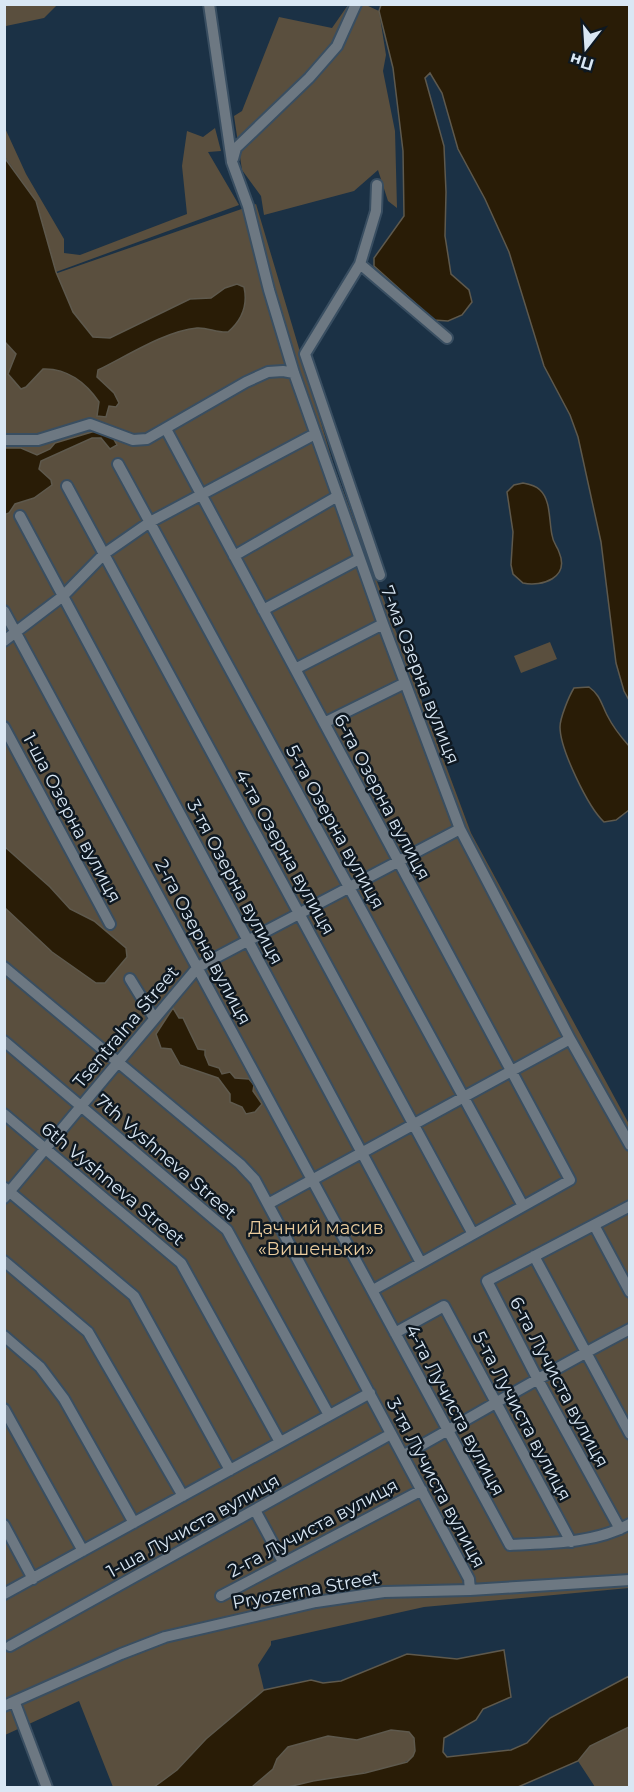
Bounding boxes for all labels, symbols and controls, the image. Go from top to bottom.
north arrow [556,18,616,78]
text: Пн [567,49,596,74]
street label: 7-ма Озерна вулиця [376,583,464,767]
street label: 6-та Озерна вулиця [329,710,435,884]
street label: 1-ша Озерна вулиця [18,730,126,906]
street label: 5-та Озерна вулиця [281,741,389,913]
street label: 4-та Озерна вулиця [230,766,340,938]
street label: 3-тя Озерна вулиця [182,796,288,968]
street label: 2-га Озерна вулиця [150,856,256,1028]
street label: Tsentralna Street [69,961,183,1093]
street label: 7th Vyshneva Street [91,1090,241,1224]
street label: 6th Vyshneva Street [37,1118,189,1250]
park label: Дачний масив «Вишеньки» [248,1217,384,1260]
street label: 6-та Лучиста вулиця [505,1293,613,1471]
street label: 4-та Лучиста вулиця [400,1321,510,1499]
street label: 5-та Лучиста вулиця [468,1327,576,1505]
street label: 3-тя Лучиста вулиця [382,1394,490,1572]
street label: 1-ша Лучиста вулиця [103,1469,283,1583]
street label: 2-га Лучиста вулиця [224,1474,402,1582]
street label: Pryozerna Street [231,1566,381,1614]

